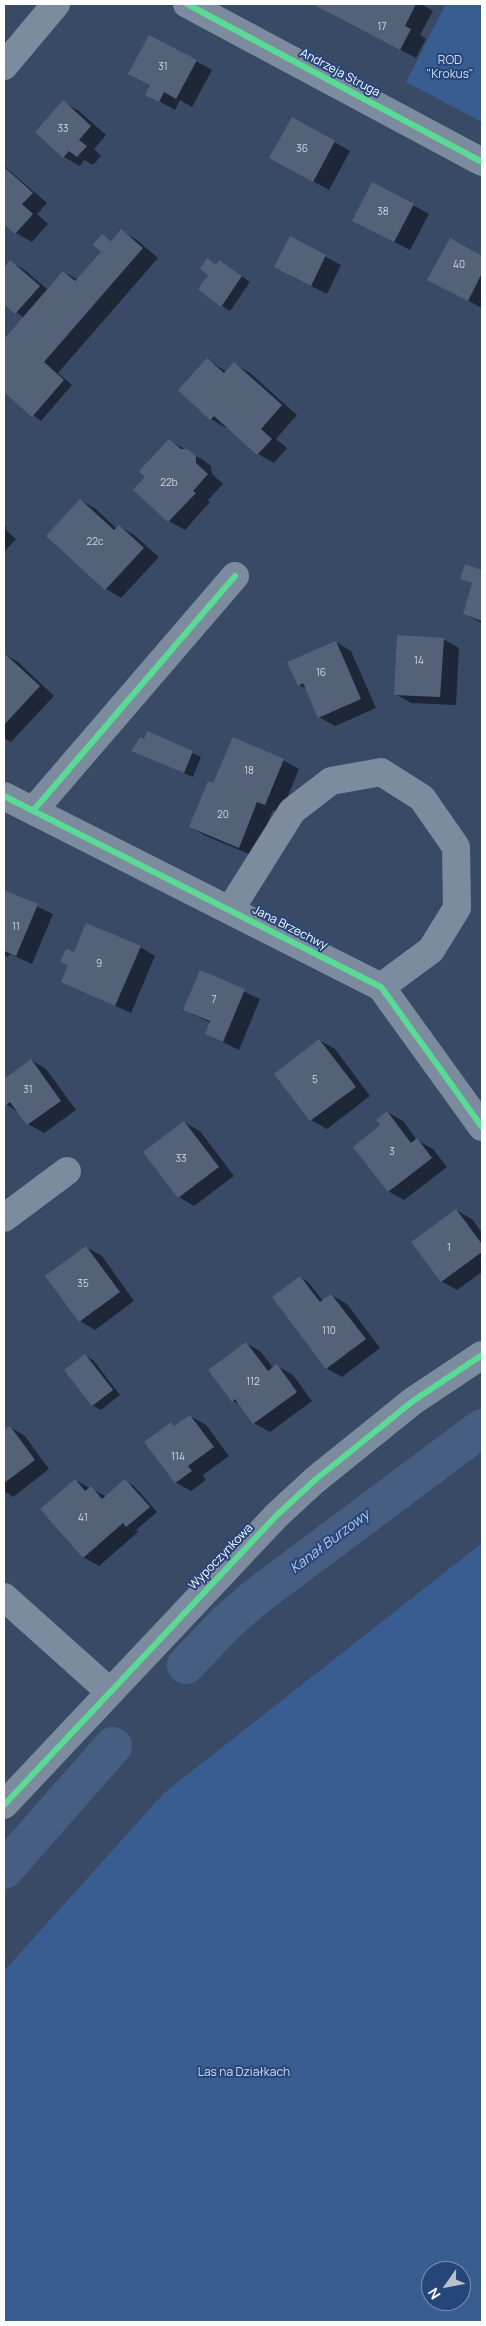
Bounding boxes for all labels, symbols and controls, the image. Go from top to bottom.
house number: 17 [378,21,386,33]
street label: Andrzeja Struga [298,46,382,100]
park label: ROD "Krokus" [427,54,473,82]
house number: 31 [158,61,168,73]
house number: 33 [57,123,69,135]
house number: 36 [296,143,308,155]
house number: 38 [377,206,389,218]
house number: 40 [453,259,465,271]
house number: 22b [160,477,178,489]
house number: 22c [87,536,103,548]
house number: 14 [414,655,424,667]
house number: 16 [316,667,326,679]
house number: 18 [244,765,254,777]
house number: 20 [217,809,229,821]
street label: Jana Brzechwy [250,903,330,953]
house number: 11 [12,921,20,933]
house number: 9 [96,958,102,970]
house number: 7 [211,994,217,1006]
house number: 5 [312,1074,318,1086]
house number: 31 [23,1084,33,1096]
house number: 3 [389,1146,395,1158]
house number: 33 [175,1153,187,1165]
house number: 1 [447,1242,451,1254]
house number: 35 [77,1278,89,1290]
house number: 110 [322,1325,336,1337]
house number: 112 [246,1376,260,1388]
house number: 114 [171,1451,185,1463]
water label: Kanał Burzowy [287,1507,373,1577]
house number: 41 [78,1512,88,1524]
street label: Wypoczynkowa [186,1521,256,1593]
park label: Las na Działkach [198,2066,290,2080]
north arrow [421,2261,471,2311]
text: N [423,2285,445,2303]

